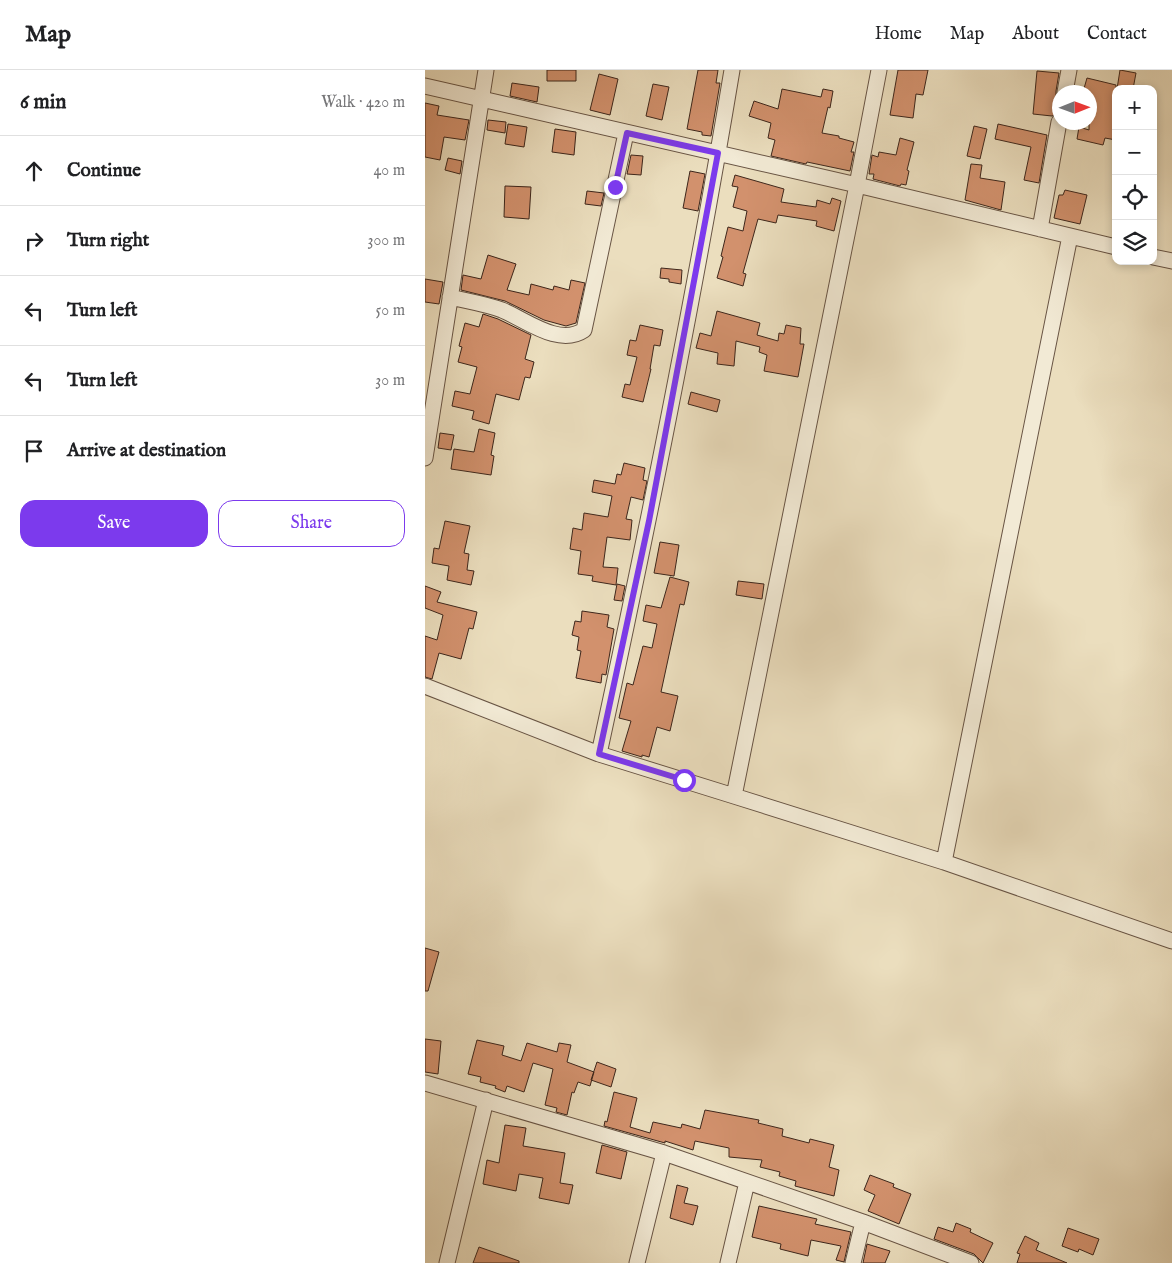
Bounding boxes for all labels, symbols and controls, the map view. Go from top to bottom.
text: Map [25,19,71,50]
text: Home [875,23,922,46]
text: Map [950,23,984,46]
text: About [1012,23,1059,46]
text: Contact [1087,23,1147,46]
north arrow [1052,85,1097,130]
map controls [1112,85,1157,265]
button: + [1112,85,1157,130]
text: 6 min [20,89,66,116]
text: Walk · 420 m [321,93,405,113]
button: − [1112,130,1157,175]
icon: ahead [20,157,48,185]
text: Continue [67,159,141,183]
text: 40 m [373,161,405,181]
button: locate [1112,175,1157,220]
route end [604,176,627,199]
button: layers [1112,220,1157,265]
icon: right [20,227,48,255]
text: Turn right [67,229,149,253]
text: 300 m [367,231,405,251]
icon: left [20,297,48,325]
text: Turn left [67,299,138,323]
text: 50 m [376,301,405,321]
icon: left [20,367,48,395]
text: Turn left [67,369,138,393]
text: 30 m [375,371,405,391]
icon: arrive [20,437,48,465]
text: Arrive at destination [67,439,226,463]
button: Save [20,500,208,547]
button: Share [218,500,405,547]
route start [673,769,696,792]

